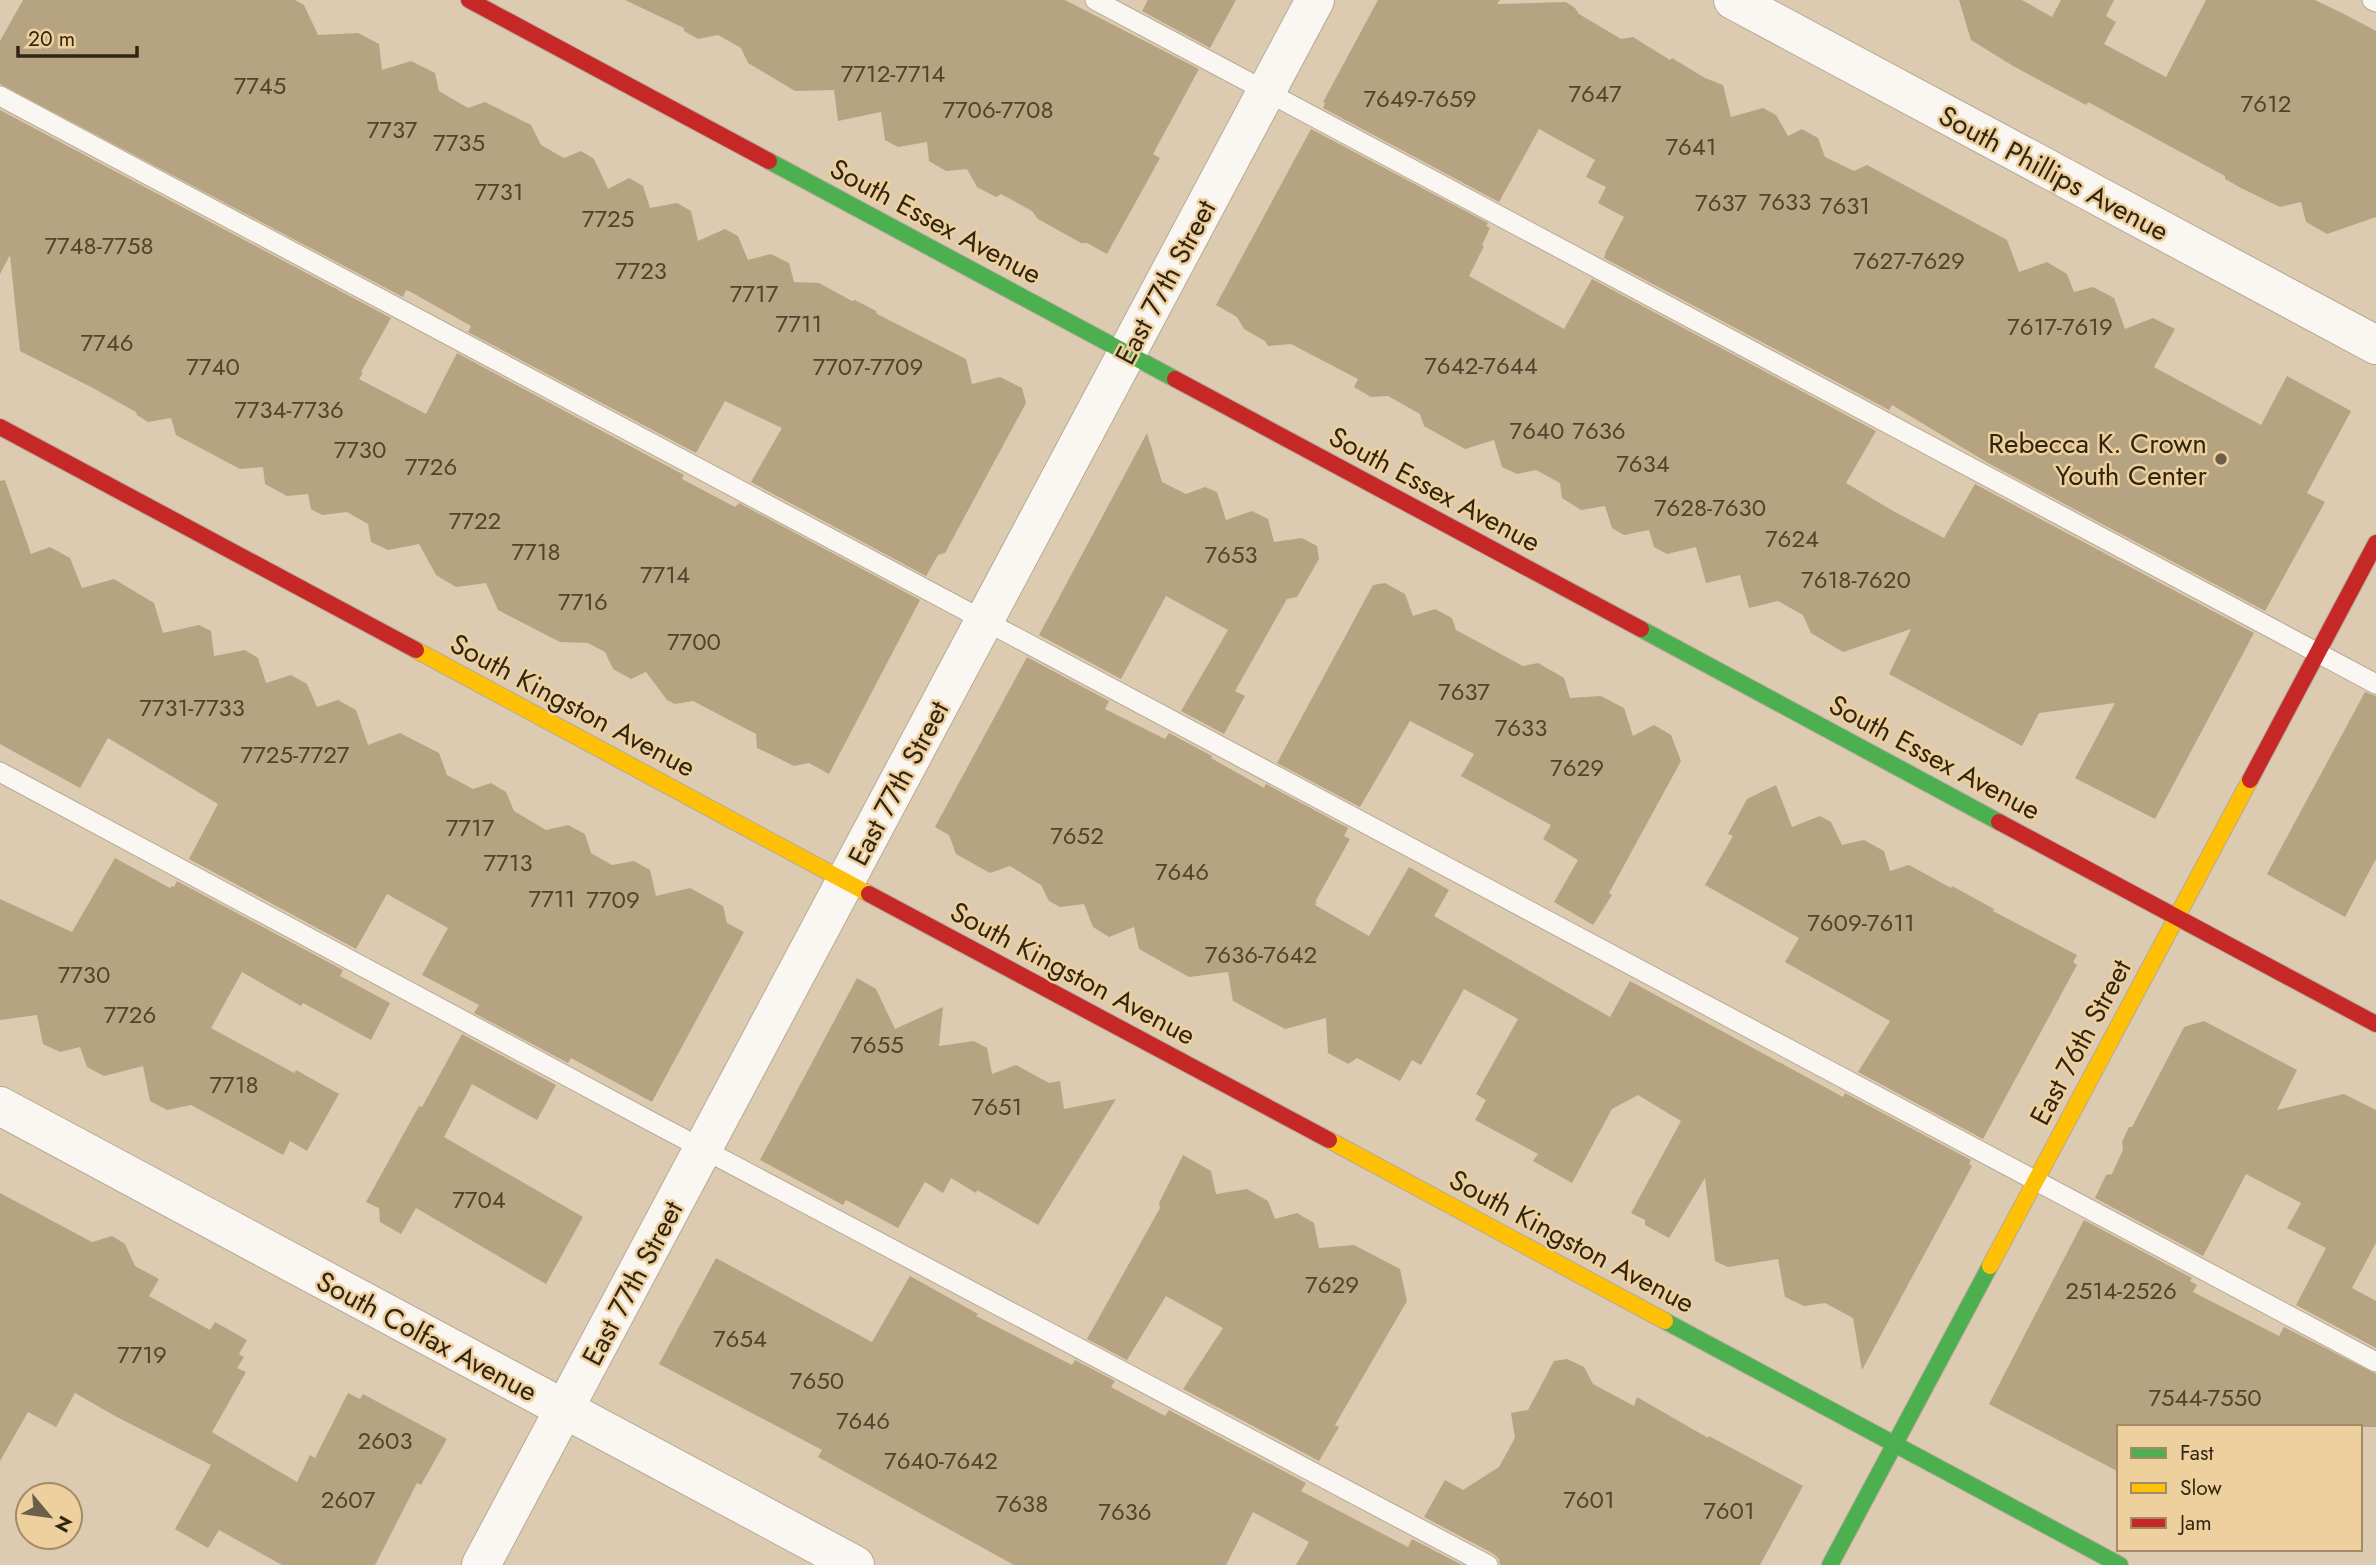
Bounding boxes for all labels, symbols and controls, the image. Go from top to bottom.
scale bar [18,14,136,58]
text: 20 m [28,24,75,54]
house number: 7712-7714 [841,56,945,91]
house number: 7745 [234,68,286,103]
house number: 7647 [1568,76,1622,111]
house number: 7649-7659 [1363,81,1477,116]
house number: 7612 [2241,86,2291,121]
house number: 7706-7708 [942,92,1054,127]
street label: South Phillips Avenue [1931,95,2176,252]
house number: 7737 [367,112,418,147]
house number: 7735 [433,125,485,160]
house number: 7641 [1665,129,1717,164]
street label: South Essex Avenue [823,148,1049,295]
house number: 7731 [474,174,524,209]
house number: 7633 [1759,184,1811,219]
house number: 7637 [1695,185,1747,220]
house number: 7631 [1820,188,1870,223]
street label: East 77th Street [1105,192,1226,372]
house number: 7725 [582,201,634,236]
house number: 7748-7758 [44,228,154,263]
house number: 7627-7629 [1853,243,1965,278]
house number: 7723 [615,253,667,288]
house number: 7717 [730,276,779,311]
house number: 7711 [776,306,822,341]
house number: 7617-7619 [2007,309,2113,344]
house number: 7746 [80,325,134,360]
house number: 7642-7644 [1424,348,1538,383]
house number: 7740 [186,349,240,384]
house number: 7707-7709 [813,349,923,384]
house number: 7734-7736 [234,392,344,427]
house number: 7640 [1510,413,1564,448]
house number: 7636 [1572,413,1626,448]
street label: South Essex Avenue [1322,416,1548,563]
place label: Rebecca K. Crown Youth Center [1988,423,2207,496]
house number: 7730 [334,432,386,467]
house number: 7634 [1616,446,1670,481]
house number: 7726 [405,449,457,484]
marker: Rebecca K. Crown Youth Center [2213,451,2229,467]
house number: 7628-7630 [1654,490,1766,525]
house number: 7722 [449,503,501,538]
house number: 7624 [1765,521,1819,556]
house number: 7718 [511,534,561,569]
house number: 7653 [1204,537,1258,572]
house number: 7714 [640,557,690,592]
house number: 7618-7620 [1801,562,1911,597]
house number: 7716 [558,584,608,619]
street label: South Kingston Avenue [443,623,703,788]
house number: 7700 [667,624,721,659]
house number: 7637 [1438,674,1490,709]
street label: South Essex Avenue [1822,684,2048,831]
house number: 7731-7733 [139,690,245,725]
street label: East 77th Street [838,693,959,873]
house number: 7633 [1495,710,1547,745]
house number: 7725-7727 [241,737,350,772]
house number: 7629 [1550,750,1604,785]
house number: 7717 [446,810,495,845]
house number: 7652 [1050,818,1104,853]
house number: 7713 [483,845,533,880]
house number: 7646 [1155,854,1209,889]
house number: 7711 [529,881,575,916]
house number: 7709 [586,882,640,917]
street label: South Kingston Avenue [943,891,1203,1056]
house number: 7609-7611 [1807,905,1915,940]
house number: 7636-7642 [1205,937,1317,972]
street label: East 76th Street [2019,952,2142,1133]
house number: 7730 [58,957,110,992]
house number: 7726 [104,997,156,1032]
house number: 7655 [850,1027,904,1062]
house number: 7718 [209,1067,259,1102]
house number: 7651 [972,1089,1022,1124]
street label: South Kingston Avenue [1442,1159,1702,1324]
house number: 7704 [452,1182,506,1217]
street label: East 77th Street [572,1193,693,1373]
street label: South Colfax Avenue [309,1261,545,1412]
house number: 7629 [1305,1267,1359,1302]
house number: 2514-2526 [2065,1273,2177,1308]
house number: 7654 [713,1321,767,1356]
house number: 7719 [117,1337,167,1372]
house number: 7650 [790,1363,844,1398]
house number: 7544-7550 [2148,1380,2262,1415]
house number: 7646 [836,1403,890,1438]
house number: 2603 [358,1423,412,1458]
legend [2117,1425,2362,1551]
text: Fast [2180,1438,2213,1468]
house number: 7640-7642 [884,1443,998,1478]
text: Slow [2180,1473,2222,1503]
north arrow [14,1481,84,1551]
house number: 2607 [321,1482,376,1517]
house number: 7601 [1563,1482,1615,1517]
house number: 7638 [996,1486,1048,1521]
house number: 7601 [1703,1493,1755,1528]
house number: 7636 [1098,1494,1152,1529]
text: Jam [2177,1508,2212,1538]
text: N [48,1511,79,1537]

